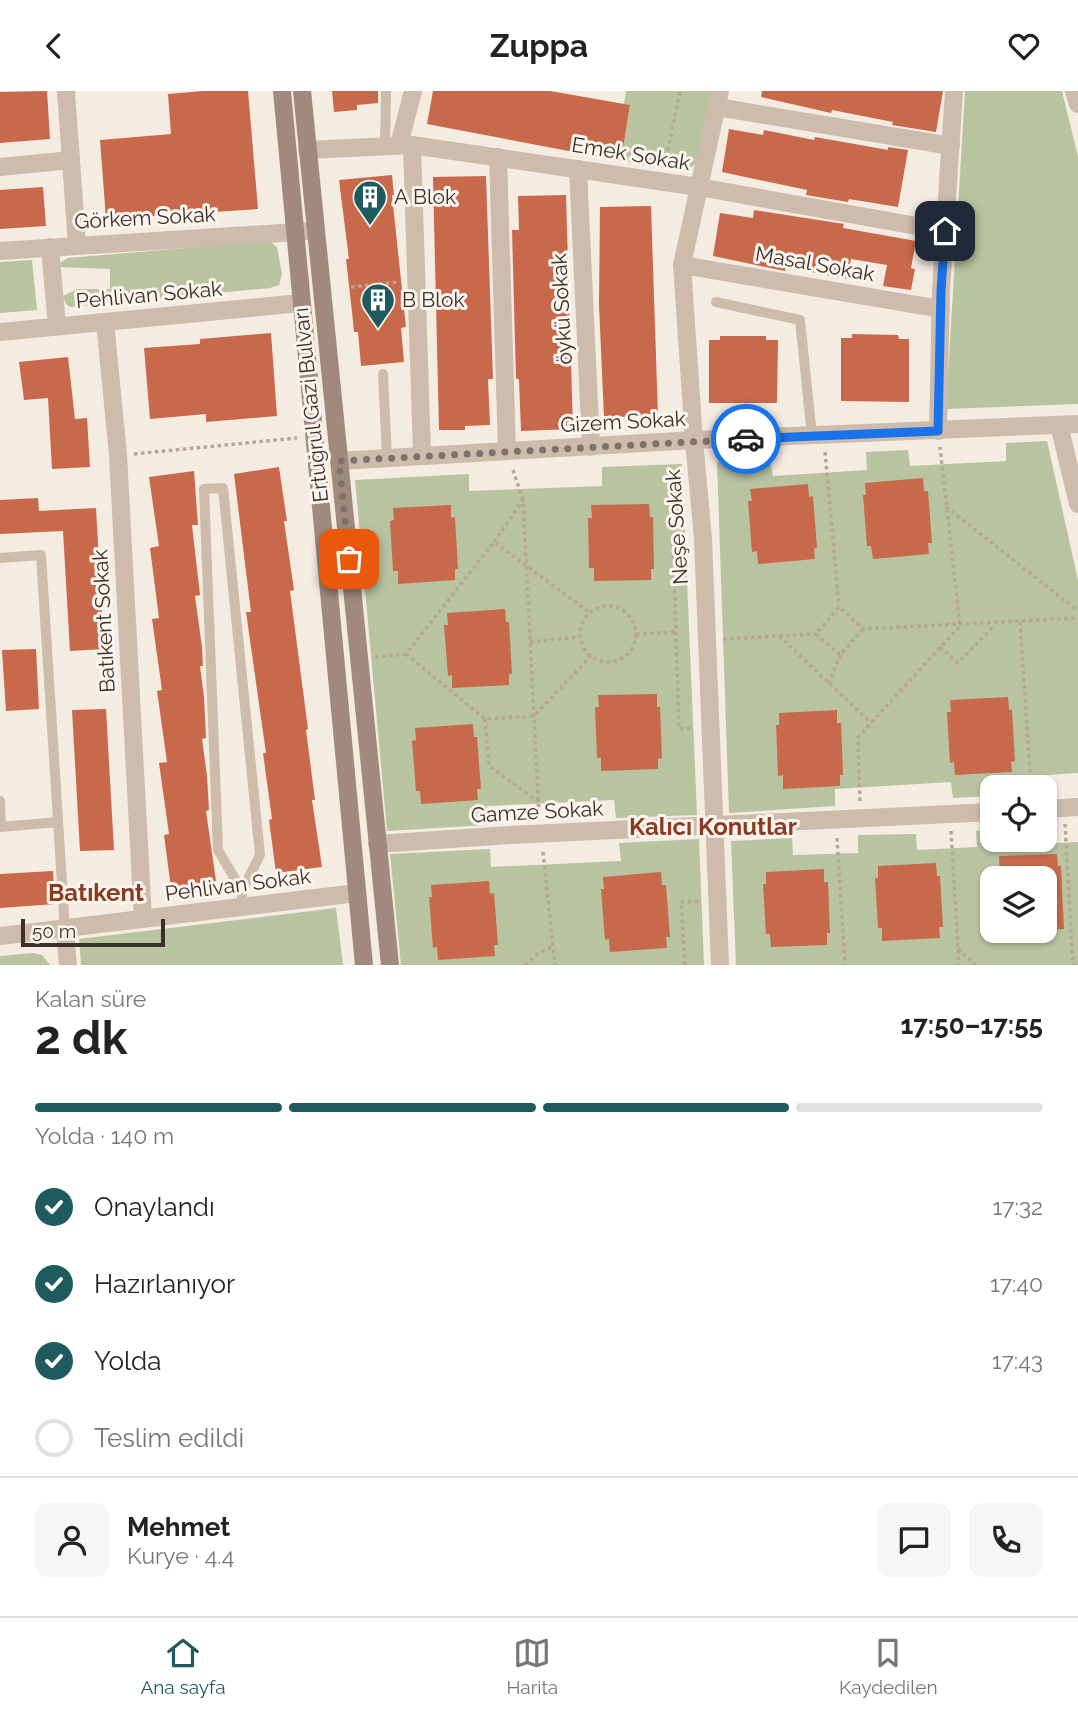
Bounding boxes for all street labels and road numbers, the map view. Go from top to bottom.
street label: Emek Sokak [570,132,692,175]
street label: Görkem Sokak [74,201,216,234]
street label: Masal Sokak [753,241,877,286]
street label: öykü Sokak [546,253,577,365]
street label: Pehlivan Sokak [75,276,223,313]
street label: Ertuğrul Gazi Bulvarı [288,306,333,504]
street label: Gizem Sokak [560,406,686,437]
street label: Neşe Sokak [660,469,693,585]
street label: Batıkent Sokak [87,549,120,693]
street label: Gamze Sokak [470,796,604,827]
street label: Pehlivan Sokak [164,863,312,906]

